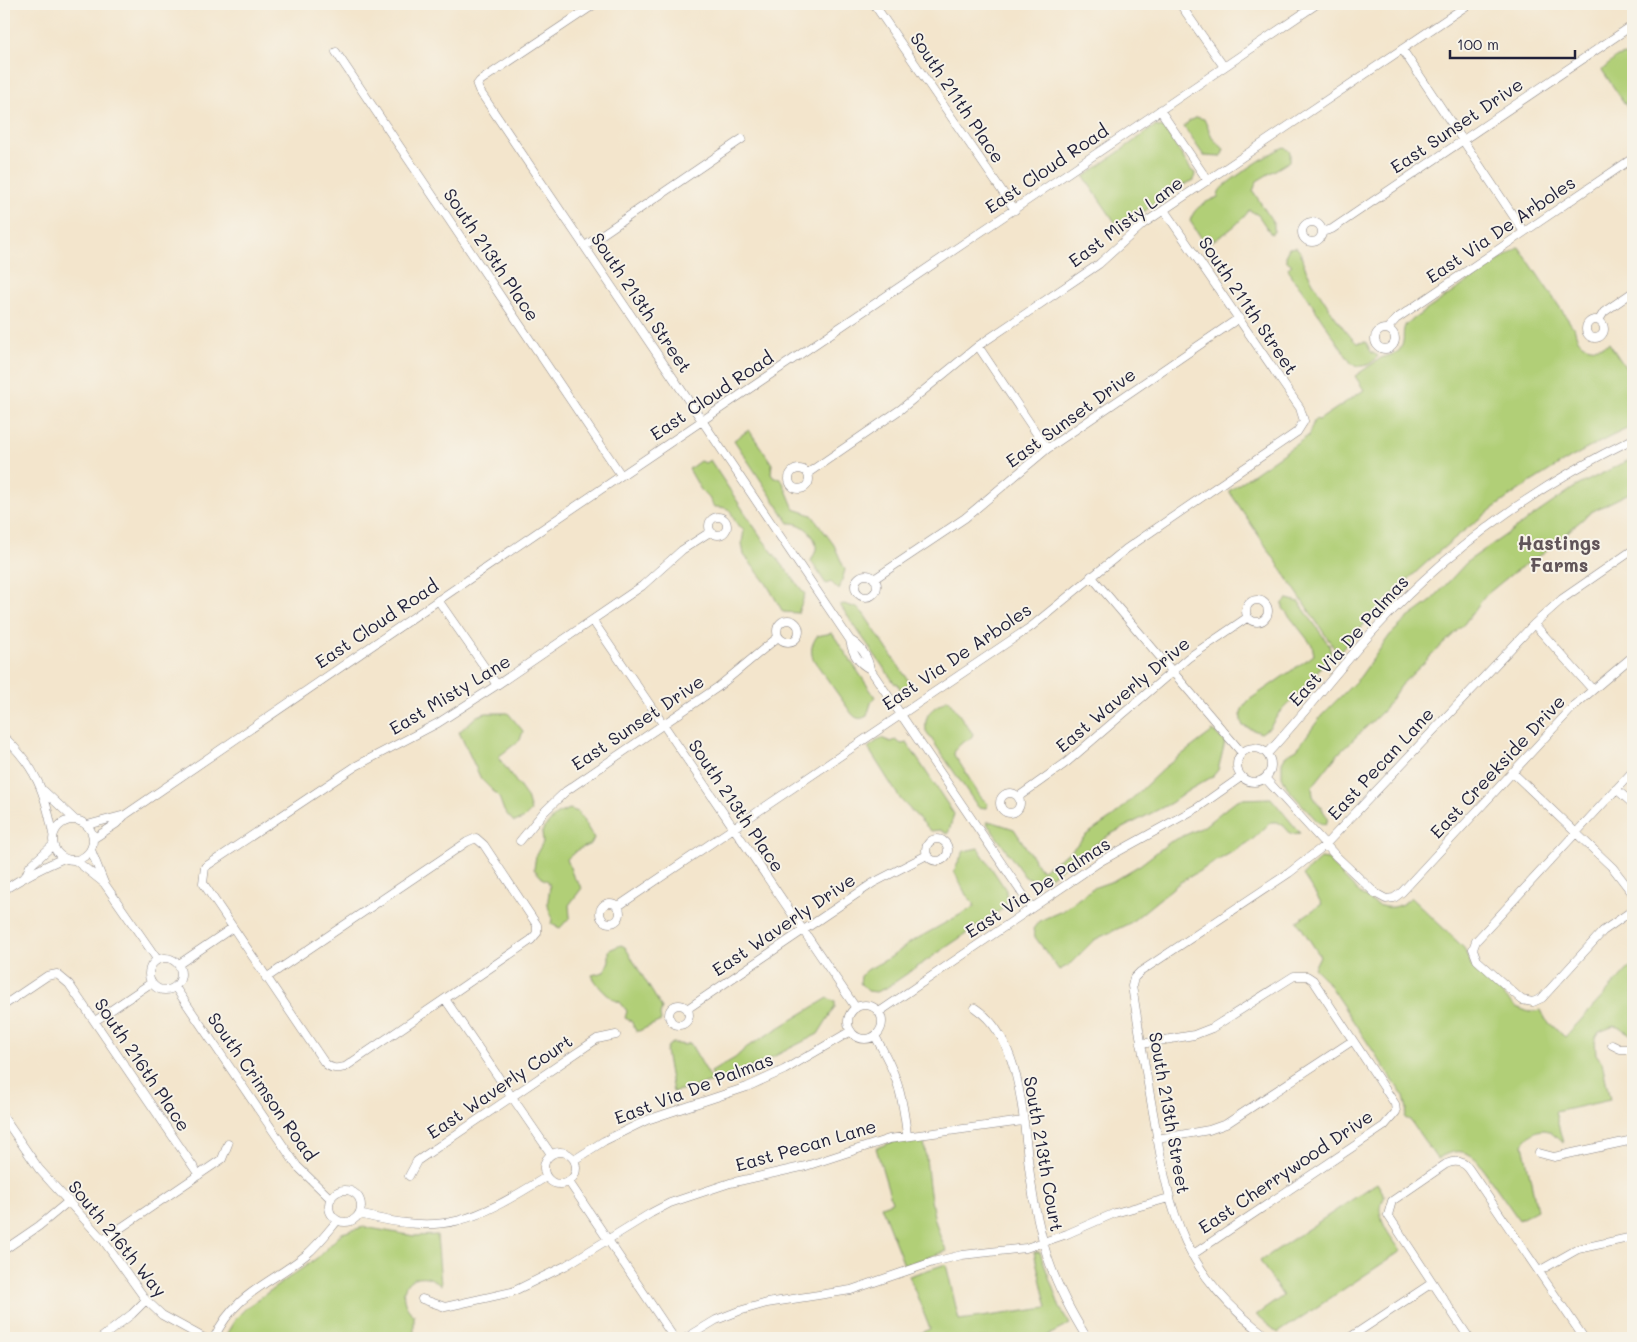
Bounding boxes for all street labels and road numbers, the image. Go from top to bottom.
street label: South 211th Place [905,27,1011,168]
street label: East Sunset Drive [1385,72,1527,178]
street label: East Cloud Road [980,118,1113,218]
street label: East Misty Lane [1063,170,1188,272]
street label: East Via De Arboles [1421,170,1580,288]
street label: South 213th Place [438,183,545,326]
street label: South 213th Street [586,228,698,377]
street label: South 211th Street [1194,232,1304,379]
street label: East Cloud Road [645,345,778,445]
street label: East Sunset Drive [1001,362,1140,472]
street label: East Via De Palmas [1283,570,1413,711]
street label: East Cloud Road [310,573,443,673]
street label: East Via De Arboles [877,597,1036,715]
street label: East Waverly Drive [1050,631,1194,757]
street label: East Misty Lane [384,648,515,740]
street label: East Sunset Drive [566,669,708,775]
street label: East Creekside Drive [1424,689,1570,843]
street label: East Pecan Lane [1322,702,1439,825]
street label: South 213th Place [683,734,790,877]
street label: East Via De Palmas [960,831,1115,943]
street label: East Waverly Drive [707,867,860,981]
street label: South 216th Place [89,993,196,1136]
street label: South Crimson Road [202,1007,323,1165]
street label: East Waverly Court [422,1028,577,1144]
street label: South 213th Street [1144,1030,1196,1196]
street label: East Via De Palmas [611,1047,777,1129]
street label: South 213th Court [1019,1074,1069,1233]
street label: East Cherrywood Drive [1193,1104,1377,1239]
street label: East Pecan Lane [733,1113,879,1177]
street label: South 216th Way [63,1175,172,1302]

